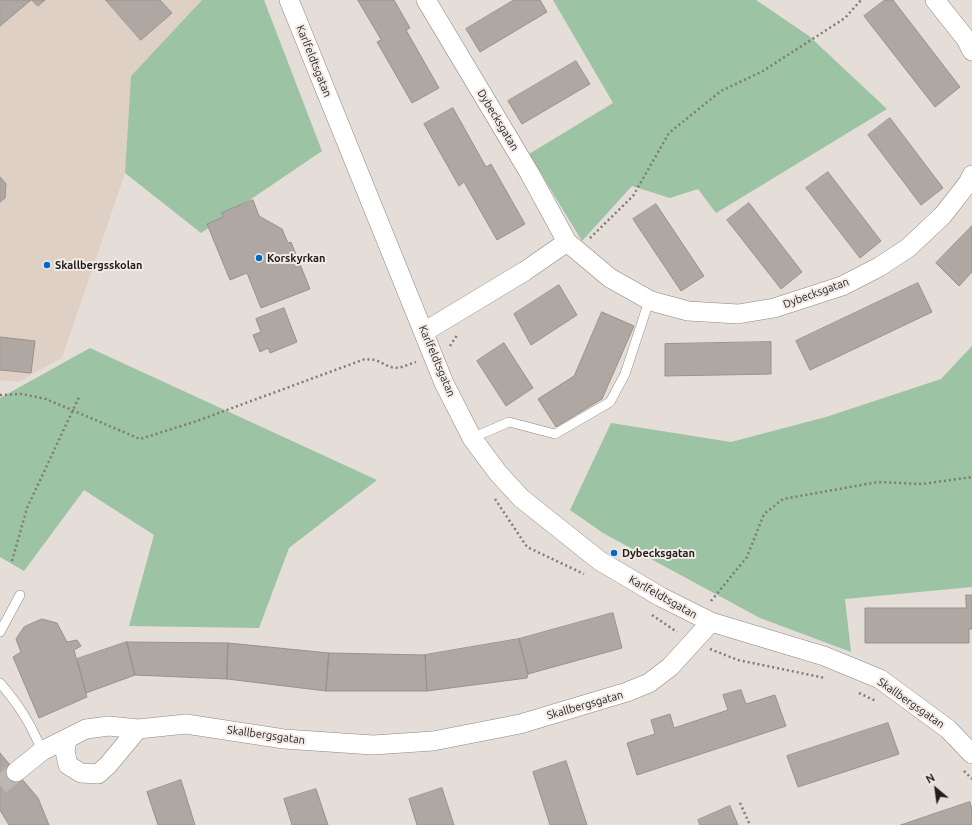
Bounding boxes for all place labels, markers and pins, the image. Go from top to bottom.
place label: Korskyrkan [267,251,325,265]
marker: Korskyrkan [254,253,264,263]
place label: Skallbergsskolan [55,258,143,272]
marker: Skallbergsskolan [42,260,52,270]
place label: Dybecksgatan [622,546,695,560]
marker: Dybecksgatan [609,548,619,558]

